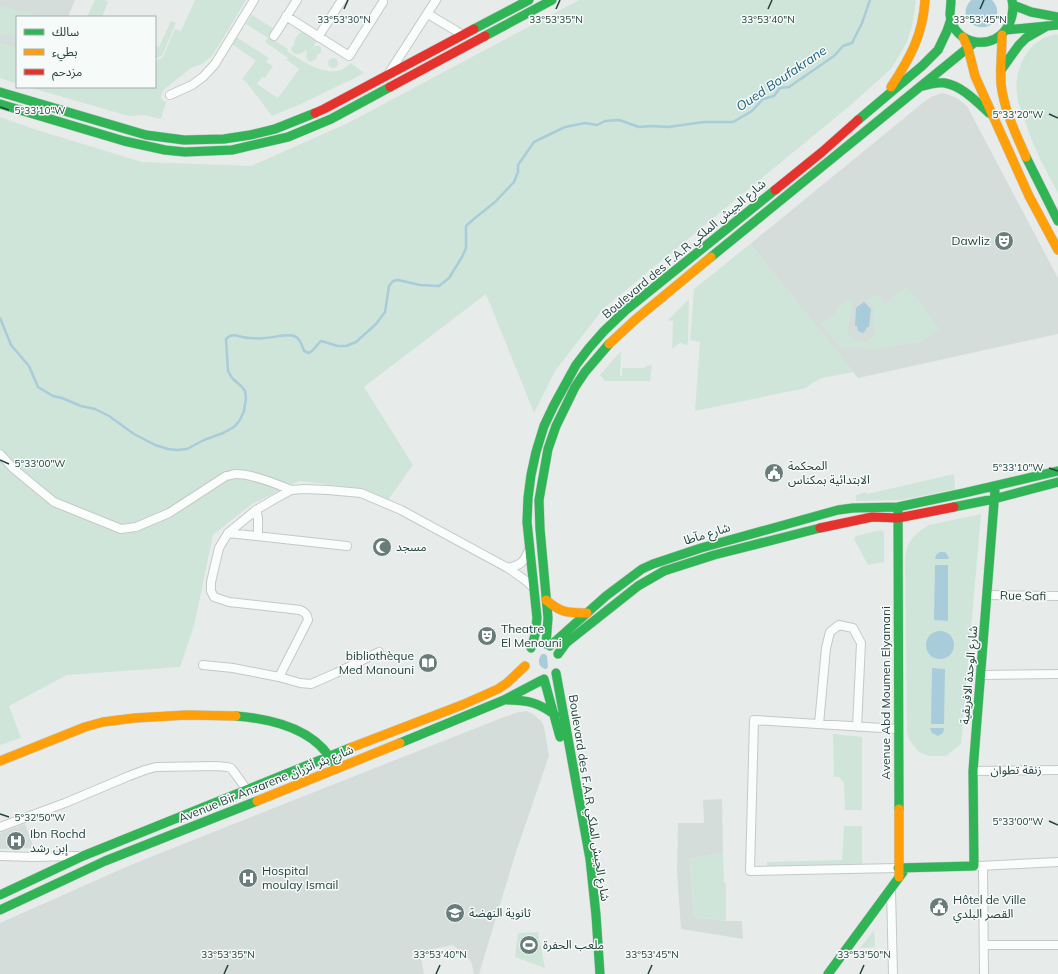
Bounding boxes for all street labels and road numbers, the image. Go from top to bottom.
street label: Boulevard des F.A.R شارع الجيش الملكي [599,176,770,324]
street label: شارع مآطا [682,519,733,550]
street label: Rue Safi [1000,588,1046,603]
street label: Avenue Abd Moumen Elyamani [878,606,893,780]
street label: شارع الوحدة الافريقية [957,625,982,725]
street label: Boulevard des F.A.R شارع الجيش الملكي [563,693,613,903]
street label: Avenue Bir Anzarene شارع بئر أنزران [176,741,356,828]
street label: زنقة تطوان [990,762,1042,777]

